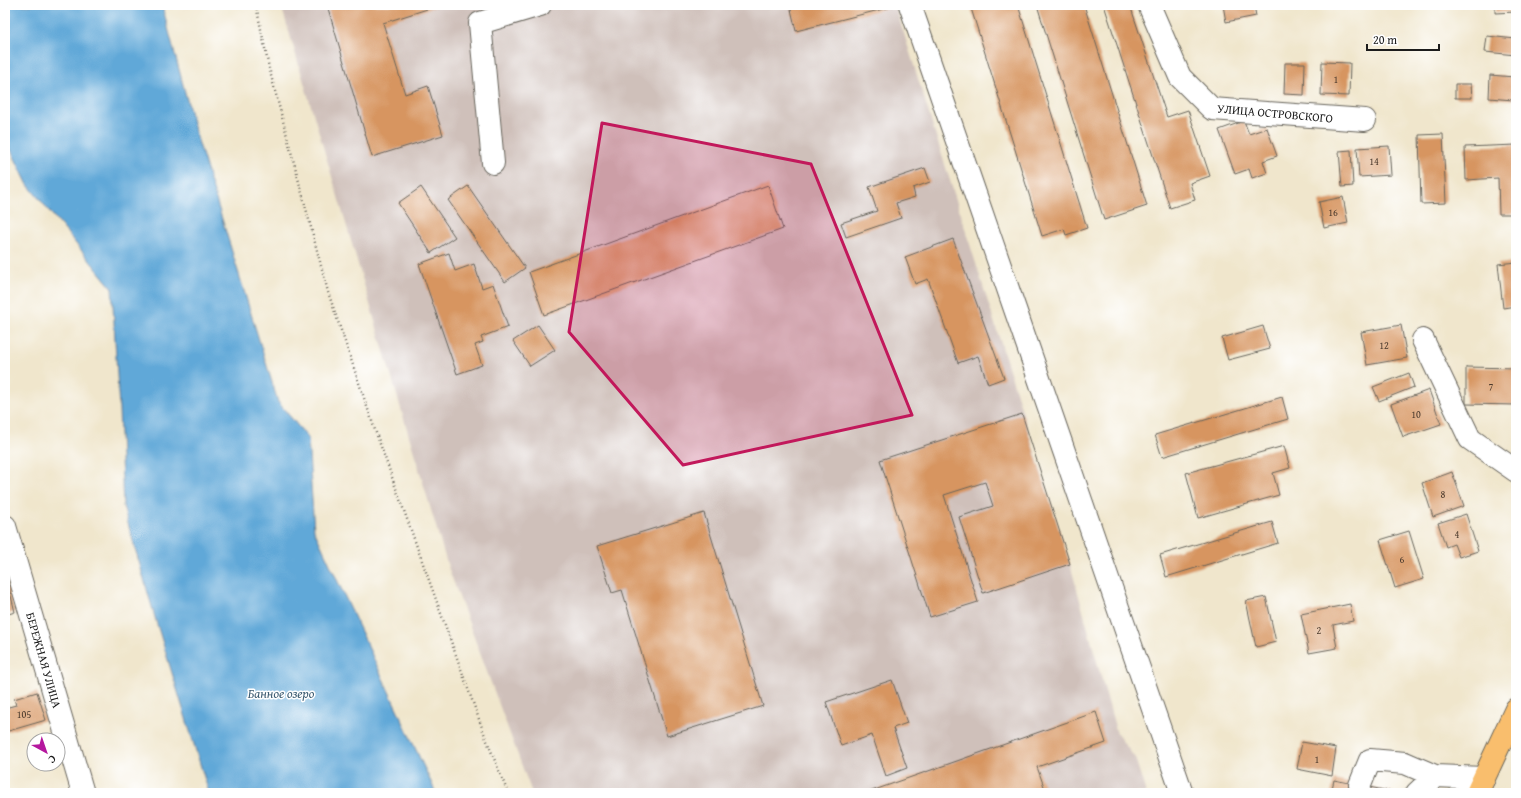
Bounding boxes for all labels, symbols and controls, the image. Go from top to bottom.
scale bar [1367,26,1439,52]
text: 20 m [1373,31,1397,48]
house number: 1 [1334,72,1339,87]
street label: УЛИЦА ОСТРОВСКОГО [1216,99,1334,127]
house number: 14 [1369,154,1379,169]
house number: 16 [1328,205,1338,220]
house number: 12 [1379,338,1389,353]
house number: 7 [1489,379,1494,394]
house number: 10 [1411,407,1421,422]
house number: 8 [1441,487,1446,502]
house number: 4 [1455,527,1460,542]
house number: 6 [1400,552,1405,567]
street label: БЕРЕЖНАЯ УЛИЦА [22,610,66,711]
house number: 2 [1317,623,1322,638]
water label: Банное озеро [248,684,315,703]
house number: 105 [17,707,31,722]
north arrow [26,732,66,772]
text: С [45,752,60,768]
house number: 1 [1315,752,1320,767]

